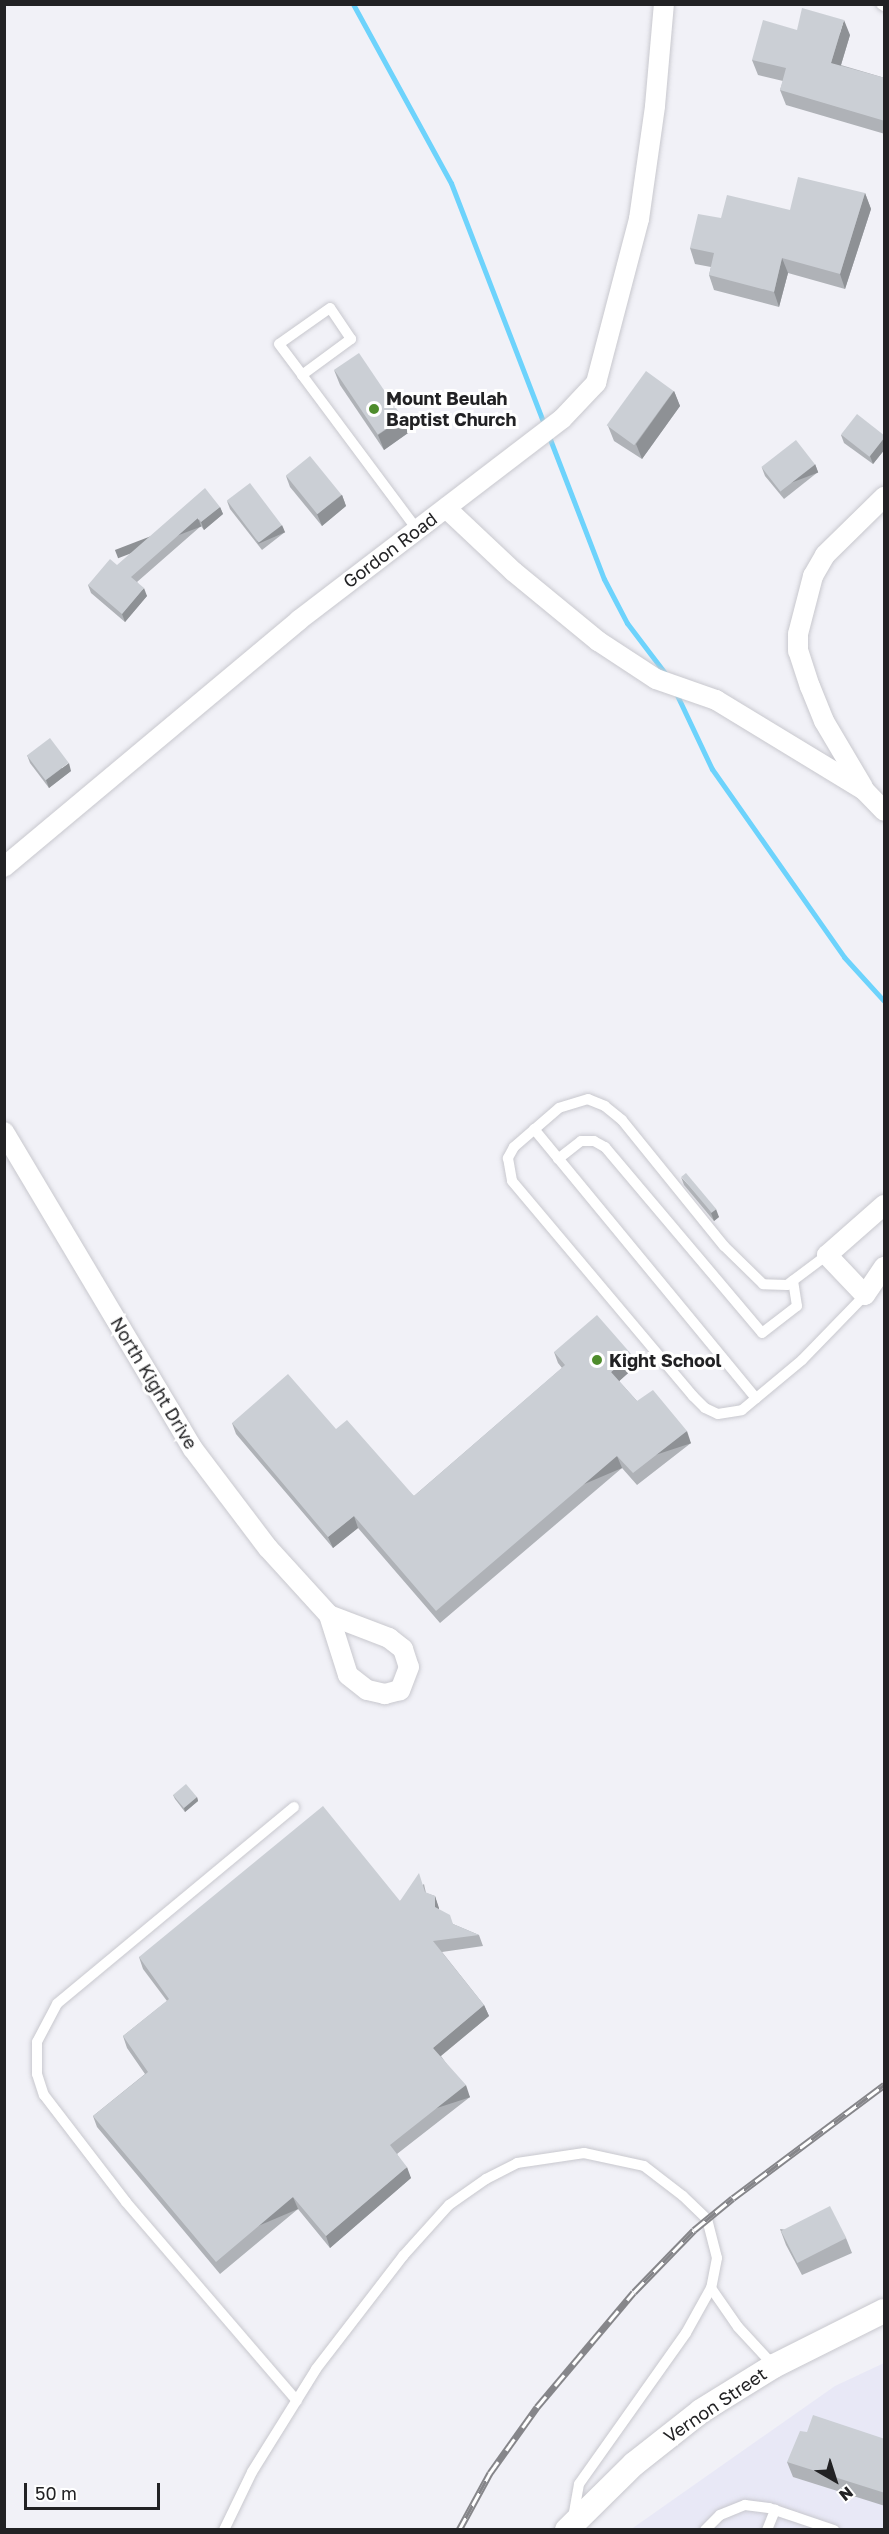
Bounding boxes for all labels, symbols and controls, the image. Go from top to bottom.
place label: Mount Beulah Baptist Church [386,388,516,430]
marker: Mount Beulah Baptist Church [367,402,381,416]
street label: Gordon Road [339,508,441,592]
street label: North Kight Drive [106,1313,202,1453]
place label: Kight School [609,1349,722,1371]
marker: Kight School [590,1353,604,1367]
street label: Vernon Street [660,2363,770,2447]
north arrow [805,2450,865,2510]
scale bar [27,2471,164,2509]
text: 50 m [35,2482,77,2504]
text: N [835,2482,857,2506]

